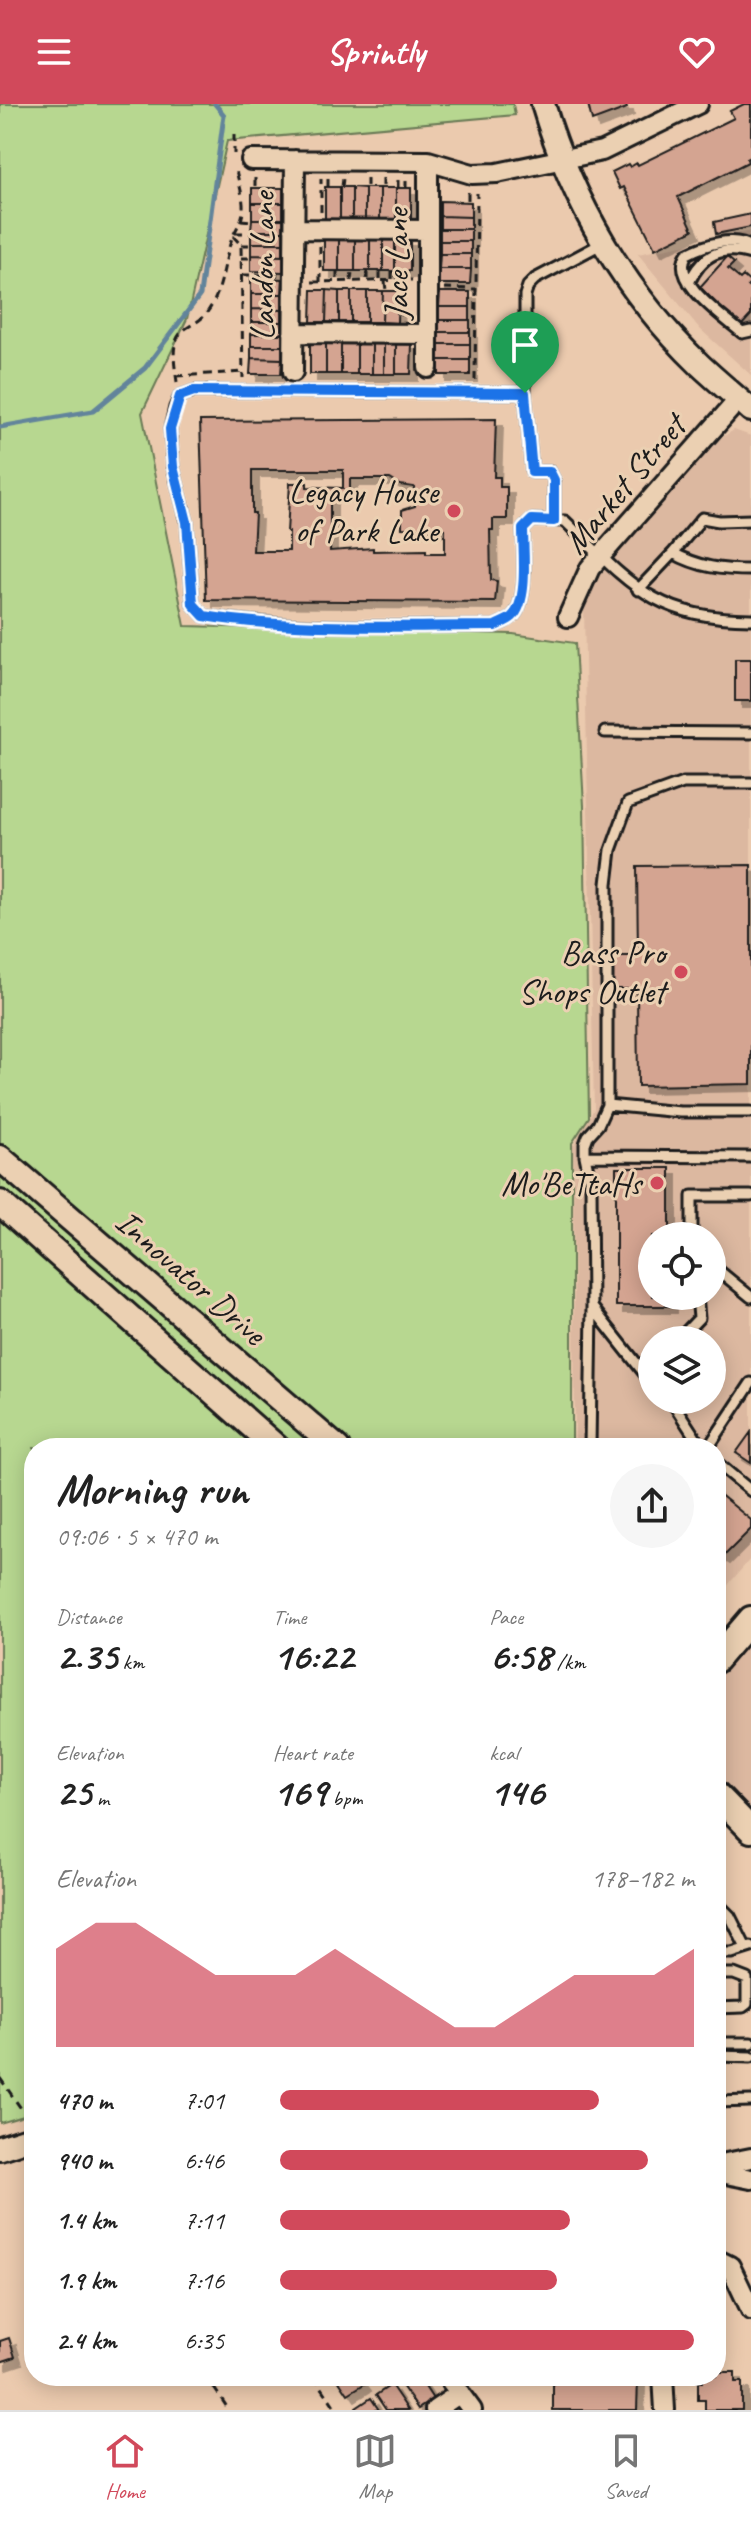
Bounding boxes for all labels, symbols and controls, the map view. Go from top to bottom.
text: Sprintly [326,29,425,75]
icon: menu [32,30,76,74]
icon: heart [675,30,719,74]
street label: Landon Lane [241,189,284,340]
street label: Jace Lane [375,206,418,322]
pin [491,311,559,393]
icon: arrive [503,323,547,367]
street label: Market Street [553,402,698,562]
place label: Legacy House of Park Lake [289,470,441,552]
marker: Legacy House of Park Lake [445,502,463,520]
place label: Bass Pro Shops Outlet [519,931,670,1013]
marker: Bass Pro Shops Outlet [672,963,690,981]
place label: Mo'BeTtaHs [501,1162,643,1205]
marker: Mo'BeTtaHs [648,1174,666,1192]
street label: Innovator Drive [107,1200,277,1355]
map controls [638,1222,726,1414]
button: locate [638,1222,726,1310]
button: layers [638,1326,726,1414]
text: Morning run [56,1462,248,1517]
button: share [610,1464,694,1548]
text: 09:06 · 5 × 470 m [56,1520,217,1553]
text: Distance [56,1603,122,1631]
text: Time [273,1603,306,1631]
text: Pace [489,1603,523,1631]
text: 2.35 [56,1631,117,1681]
text: 16:22 [273,1631,353,1681]
text: 6:58 [489,1631,551,1681]
text: km [117,1648,144,1676]
text: /km [551,1648,586,1676]
text: Elevation [56,1739,124,1767]
text: Heart rate [273,1739,353,1767]
text: kcal [489,1739,518,1767]
text: 25 [56,1767,91,1817]
text: 169 [273,1767,327,1817]
text: 146 [489,1767,544,1817]
text: m [91,1784,109,1812]
text: bpm [327,1784,363,1812]
text: Elevation [56,1862,136,1895]
text: 178–182 m [591,1862,694,1895]
text: 470 m [56,2084,112,2117]
text: 7:01 [184,2084,224,2117]
text: 940 m [56,2144,112,2177]
text: 6:46 [184,2144,224,2177]
text: 1.4 km [56,2204,116,2237]
text: 7:11 [184,2204,224,2237]
text: 1.9 km [56,2264,116,2297]
text: 7:16 [184,2264,224,2297]
text: 2.4 km [56,2324,116,2357]
text: 6:35 [184,2324,224,2357]
tab: Home [103,2429,147,2505]
tab: Map [353,2429,397,2505]
tab: Saved [604,2429,648,2505]

